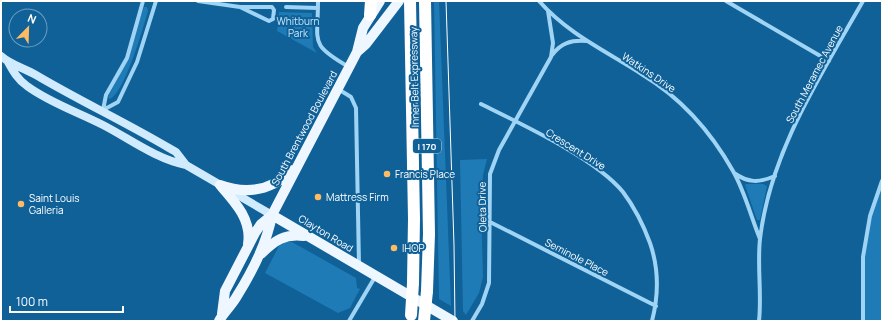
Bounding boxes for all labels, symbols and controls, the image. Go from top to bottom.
north arrow [8,8,48,48]
text: N [26,10,39,27]
park label: Whitburn Park [276,14,320,40]
street label: South Meramec Avenue [782,22,846,126]
street label: Inner Belt Expressway [406,26,422,127]
street label: Watkins Drive [619,49,679,95]
street label: South Brentwood Boulevard [268,68,340,188]
street label: Crescent Drive [543,125,609,173]
road number: I 170 [413,139,441,153]
place label: Francis Place [395,167,455,181]
marker: Francis Place [382,169,392,179]
street label: Oleta Drive [475,182,489,232]
place label: Mattress Firm [326,190,389,204]
place label: Saint Louis Galleria [29,191,80,217]
marker: Mattress Firm [313,192,323,202]
marker: Saint Louis Galleria [16,199,26,209]
street label: Clayton Road [296,211,356,255]
street label: Seminole Place [543,235,611,279]
place label: IHOP [402,241,424,255]
marker: IHOP [389,243,399,253]
scale bar [10,288,123,314]
text: 100 m [16,293,48,310]

